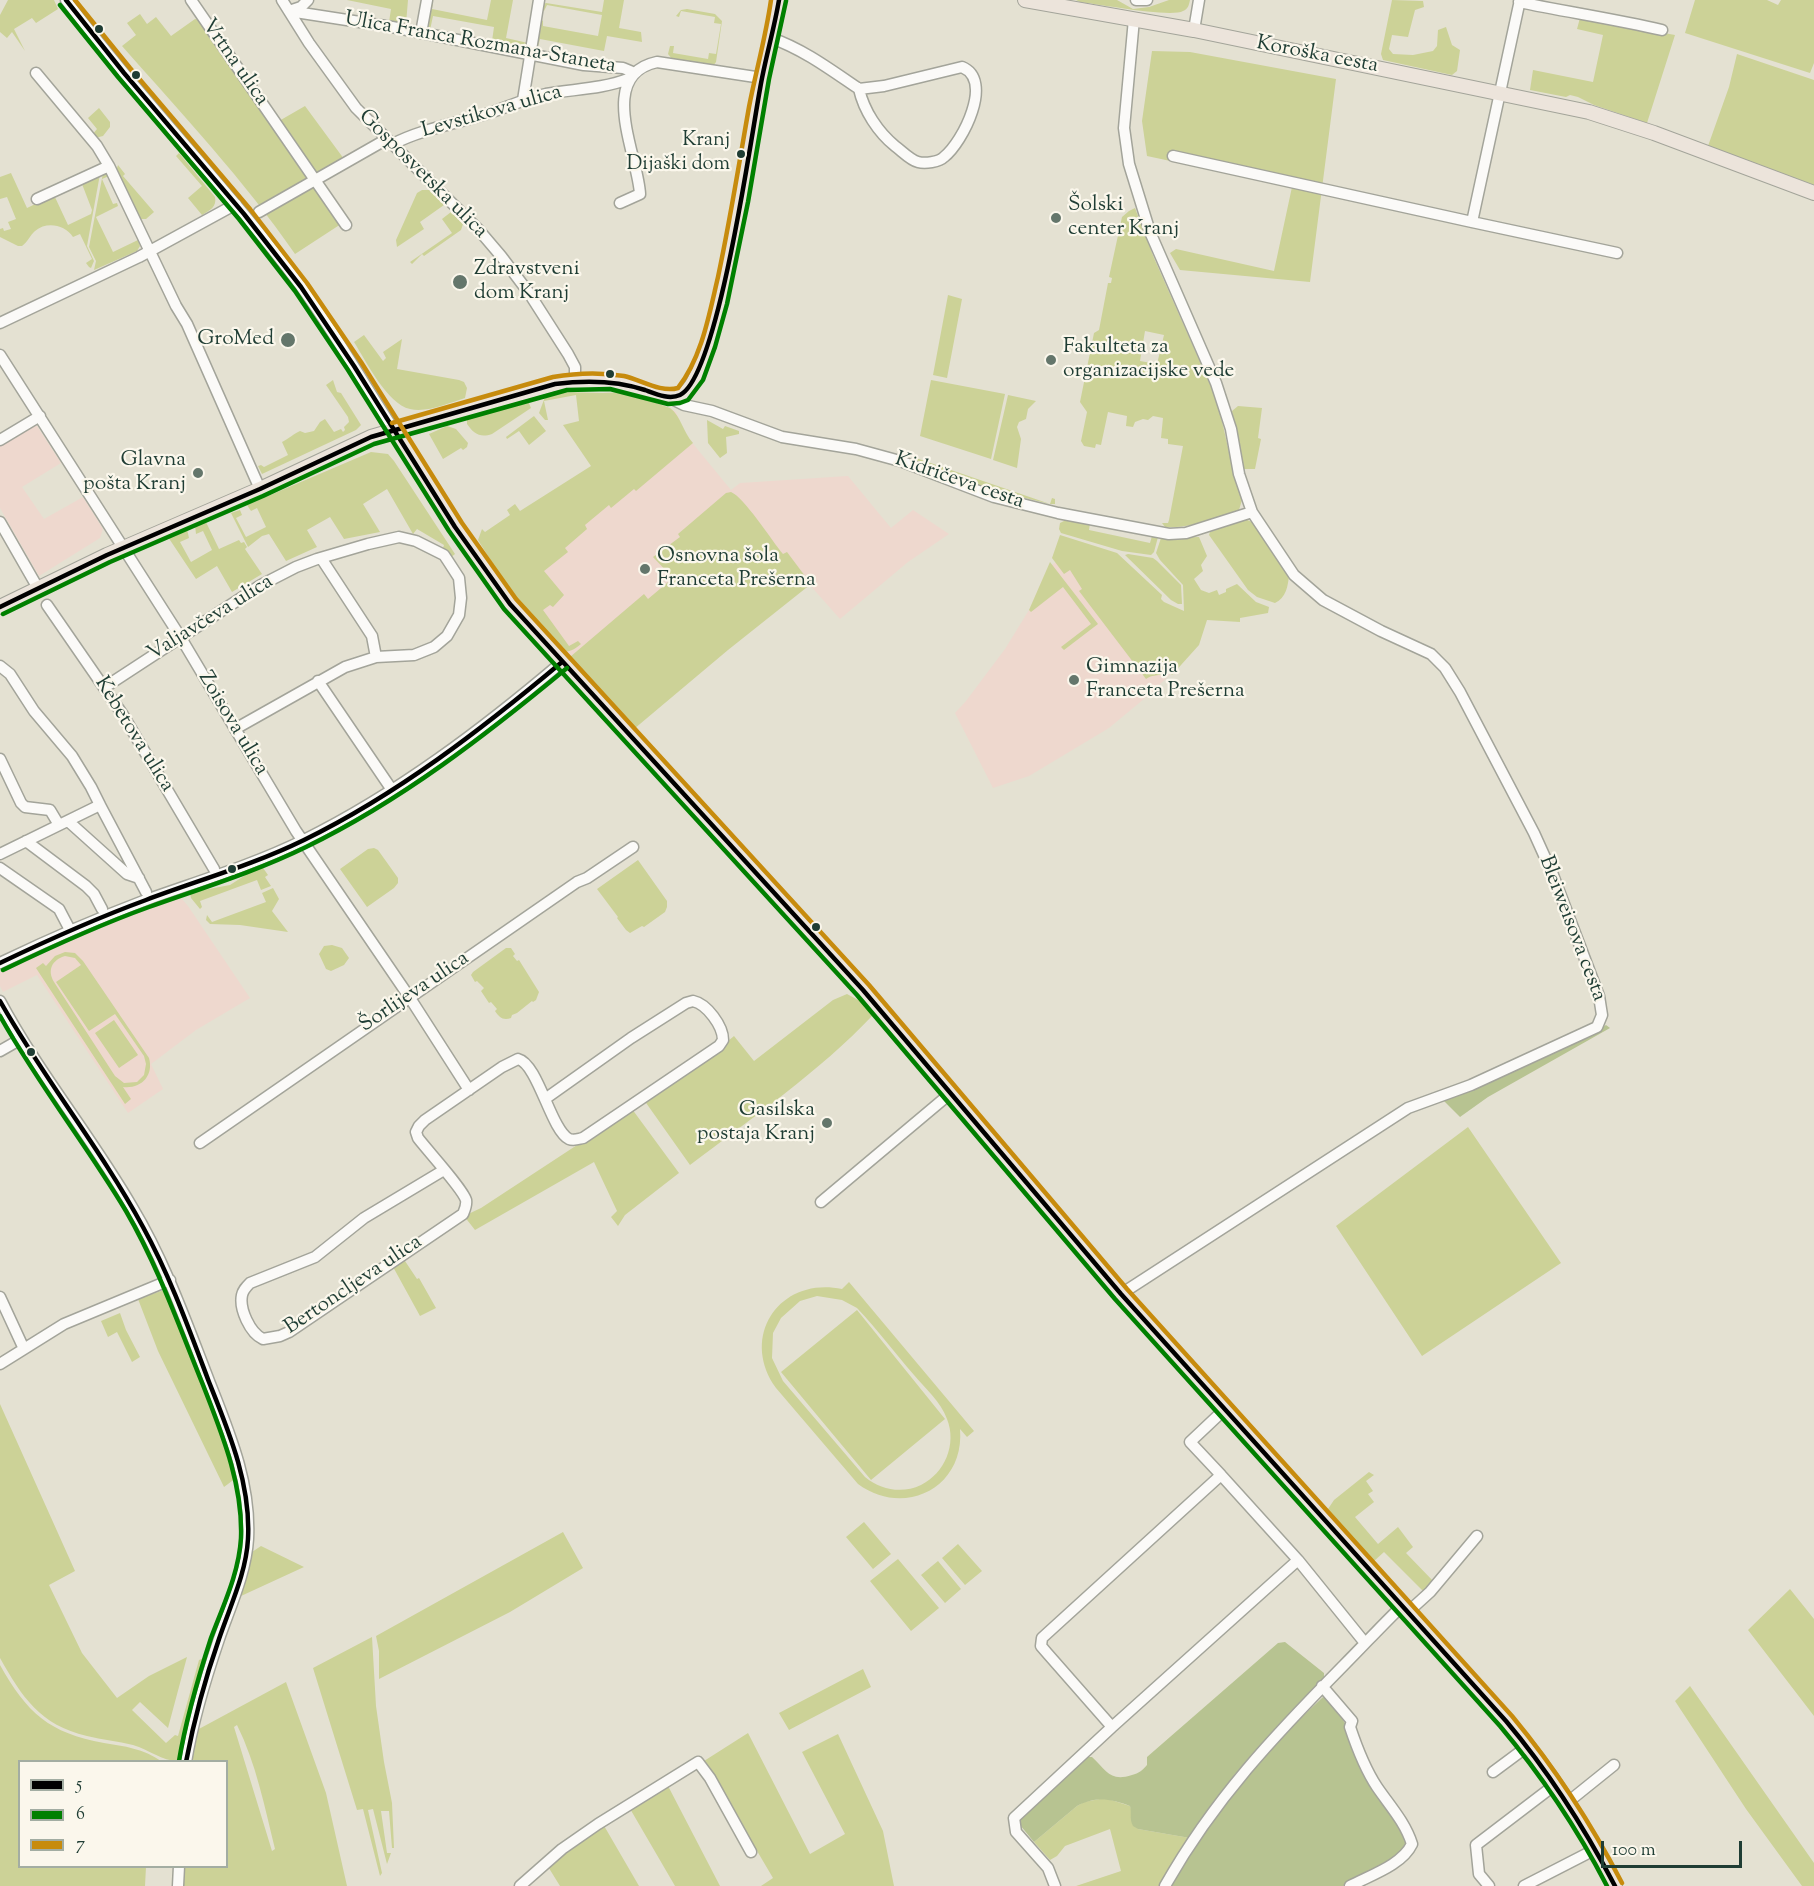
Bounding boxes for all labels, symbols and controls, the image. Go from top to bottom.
street label: Ulica Franca Rozmana-Staneta [342,8,618,80]
street label: Vrtna ulica [195,15,273,111]
unlabelled marker [93,23,105,35]
street label: Koroška cesta [1254,32,1380,80]
unlabelled marker [130,69,142,81]
street label: Levstikova ulica [419,81,565,145]
street label: Gosposvetska ulica [352,105,492,245]
place label: Kranj Dijaški dom [626,130,730,177]
marker: Kranj Dijaški dom [735,148,747,160]
place label: Šolski center Kranj [1068,193,1179,243]
marker: Šolski center Kranj [1049,211,1063,225]
place label: Zdravstveni dom Kranj [474,257,580,307]
marker: Zdravstveni dom Kranj [451,273,469,291]
place label: GroMed [197,327,274,353]
marker: GroMed [279,331,297,349]
place label: Fakulteta za organizacijske vede [1063,335,1234,385]
marker: Fakulteta za organizacijske vede [1044,353,1058,367]
unlabelled marker [604,368,616,380]
place label: Glavna pošta Kranj [83,448,186,498]
street label: Kidričeva cesta [891,448,1027,516]
marker: Glavna pošta Kranj [191,466,205,480]
place label: Osnovna šola Franceta Prešerna [657,544,816,594]
marker: Osnovna šola Franceta Prešerna [638,562,652,576]
street label: Valjavčeva ulica [143,570,279,668]
place label: Gimnazija Franceta Prešerna [1086,655,1245,705]
street label: Zoisova ulica [191,668,273,780]
street label: Kebetova ulica [88,673,178,797]
marker: Gimnazija Franceta Prešerna [1067,673,1081,687]
street label: Bleiweisova cesta [1532,853,1610,1005]
unlabelled marker [226,863,238,875]
unlabelled marker [810,921,822,933]
street label: Šorlijeva ulica [355,947,475,1039]
unlabelled marker [25,1046,37,1058]
place label: Gasilska postaja Kranj [697,1098,815,1148]
marker: Gasilska postaja Kranj [820,1116,834,1130]
street label: Bertoncljeva ulica [281,1231,427,1341]
legend [18,1760,228,1868]
text: 5 [76,1772,82,1798]
text: 6 [76,1802,85,1828]
scale bar [1604,1829,1745,1867]
text: 7 [76,1832,85,1858]
text: 100 m [1612,1838,1656,1864]

